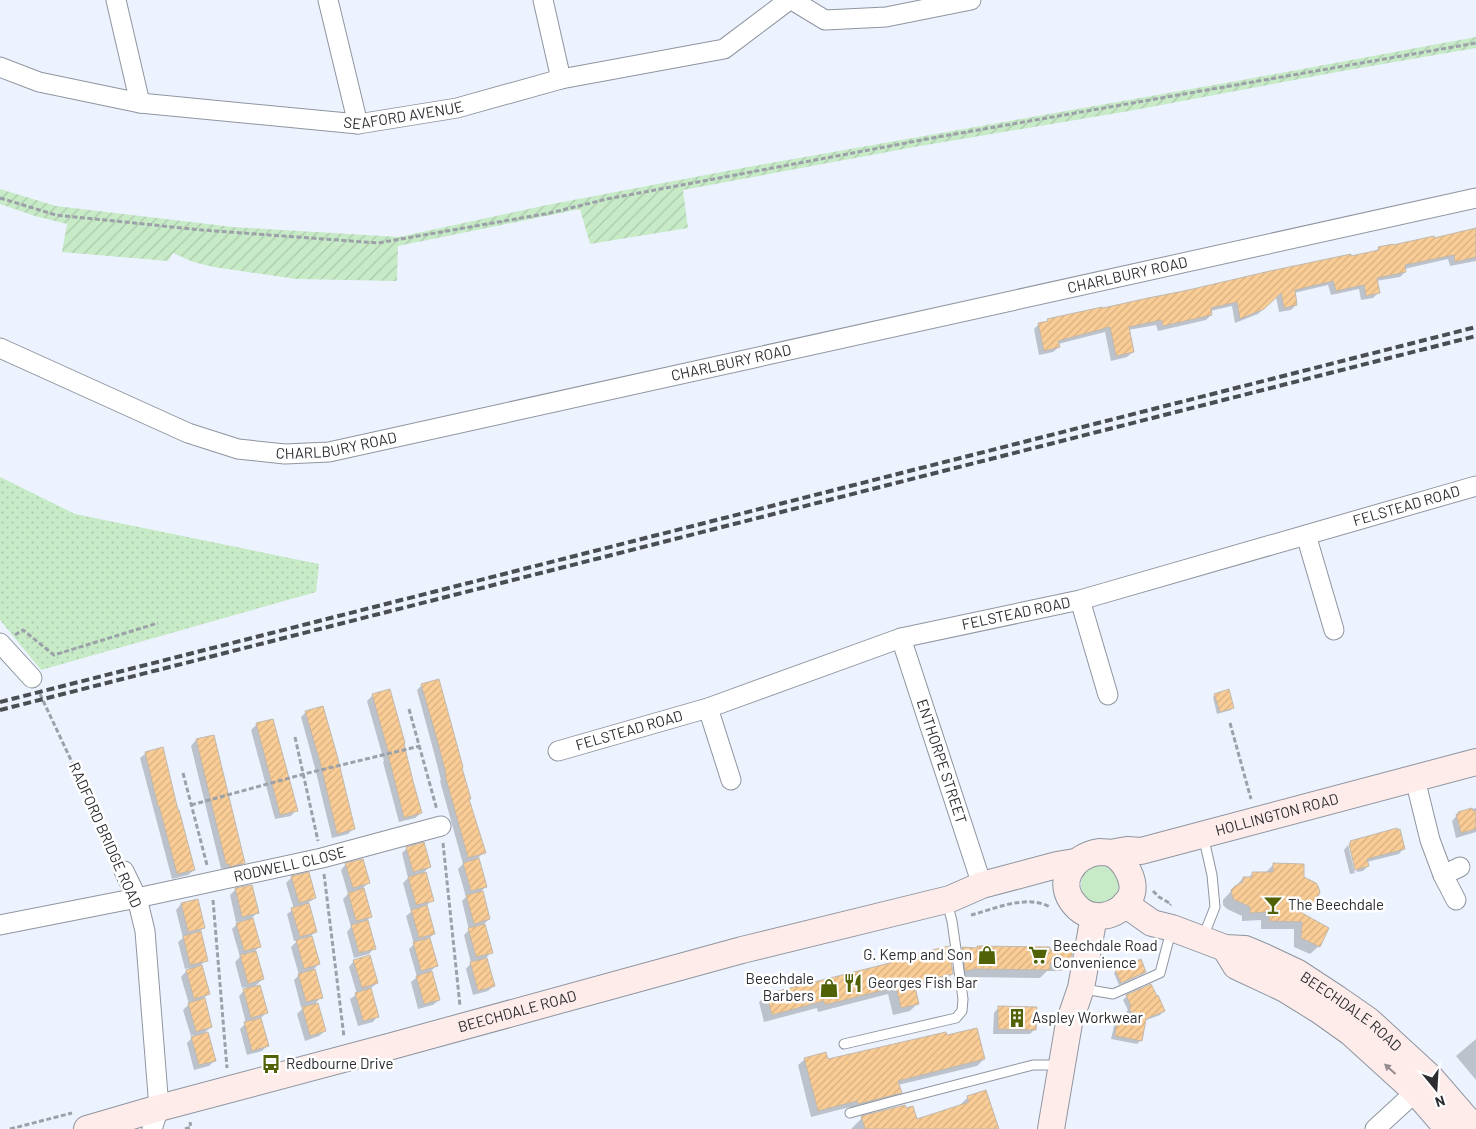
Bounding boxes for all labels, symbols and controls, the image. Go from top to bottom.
street label: SEAFORD AVENUE [343,97,465,132]
street label: CHARLBURY ROAD [1066,252,1189,296]
street label: CHARLBURY ROAD [669,340,793,384]
street label: CHARLBURY ROAD [275,427,398,462]
street label: FELSTEAD ROAD [1351,481,1462,529]
street label: FELSTEAD ROAD [960,592,1072,633]
street label: ENTHORPE STREET [914,697,971,826]
street label: FELSTEAD ROAD [573,706,684,754]
street label: RADFORD BRIDGE ROAD [66,759,146,910]
street label: HOLLINGTON ROAD [1213,789,1340,839]
street label: RODWELL CLOSE [232,842,348,885]
bar icon: The Beechdale [1262,894,1284,916]
place label: The Beechdale [1288,895,1384,913]
place label: Beechdale Road Convenience [1053,936,1158,971]
shop icon: G. Kemp and Son [976,944,998,966]
supermarket icon: Beechdale Road Convenience [1027,944,1049,966]
place label: G. Kemp and Son [863,945,972,963]
street label: BEECHDALE ROAD [1297,967,1406,1055]
place label: Beechdale Barbers [746,969,814,1004]
restaurant icon: Georges Fish Bar [842,972,864,994]
place label: Georges Fish Bar [868,973,978,991]
shop icon: Beechdale Barbers [818,977,840,999]
street label: BEECHDALE ROAD [456,986,578,1036]
building icon: Aspley Workwear [1006,1007,1028,1029]
place label: Aspley Workwear [1032,1008,1143,1026]
bus stop icon: Redbourne Drive [260,1053,282,1075]
place label: Redbourne Drive [286,1054,393,1072]
one-way arrow [1385,1063,1397,1075]
north arrow [1411,1064,1461,1114]
text: N [1433,1092,1447,1111]

